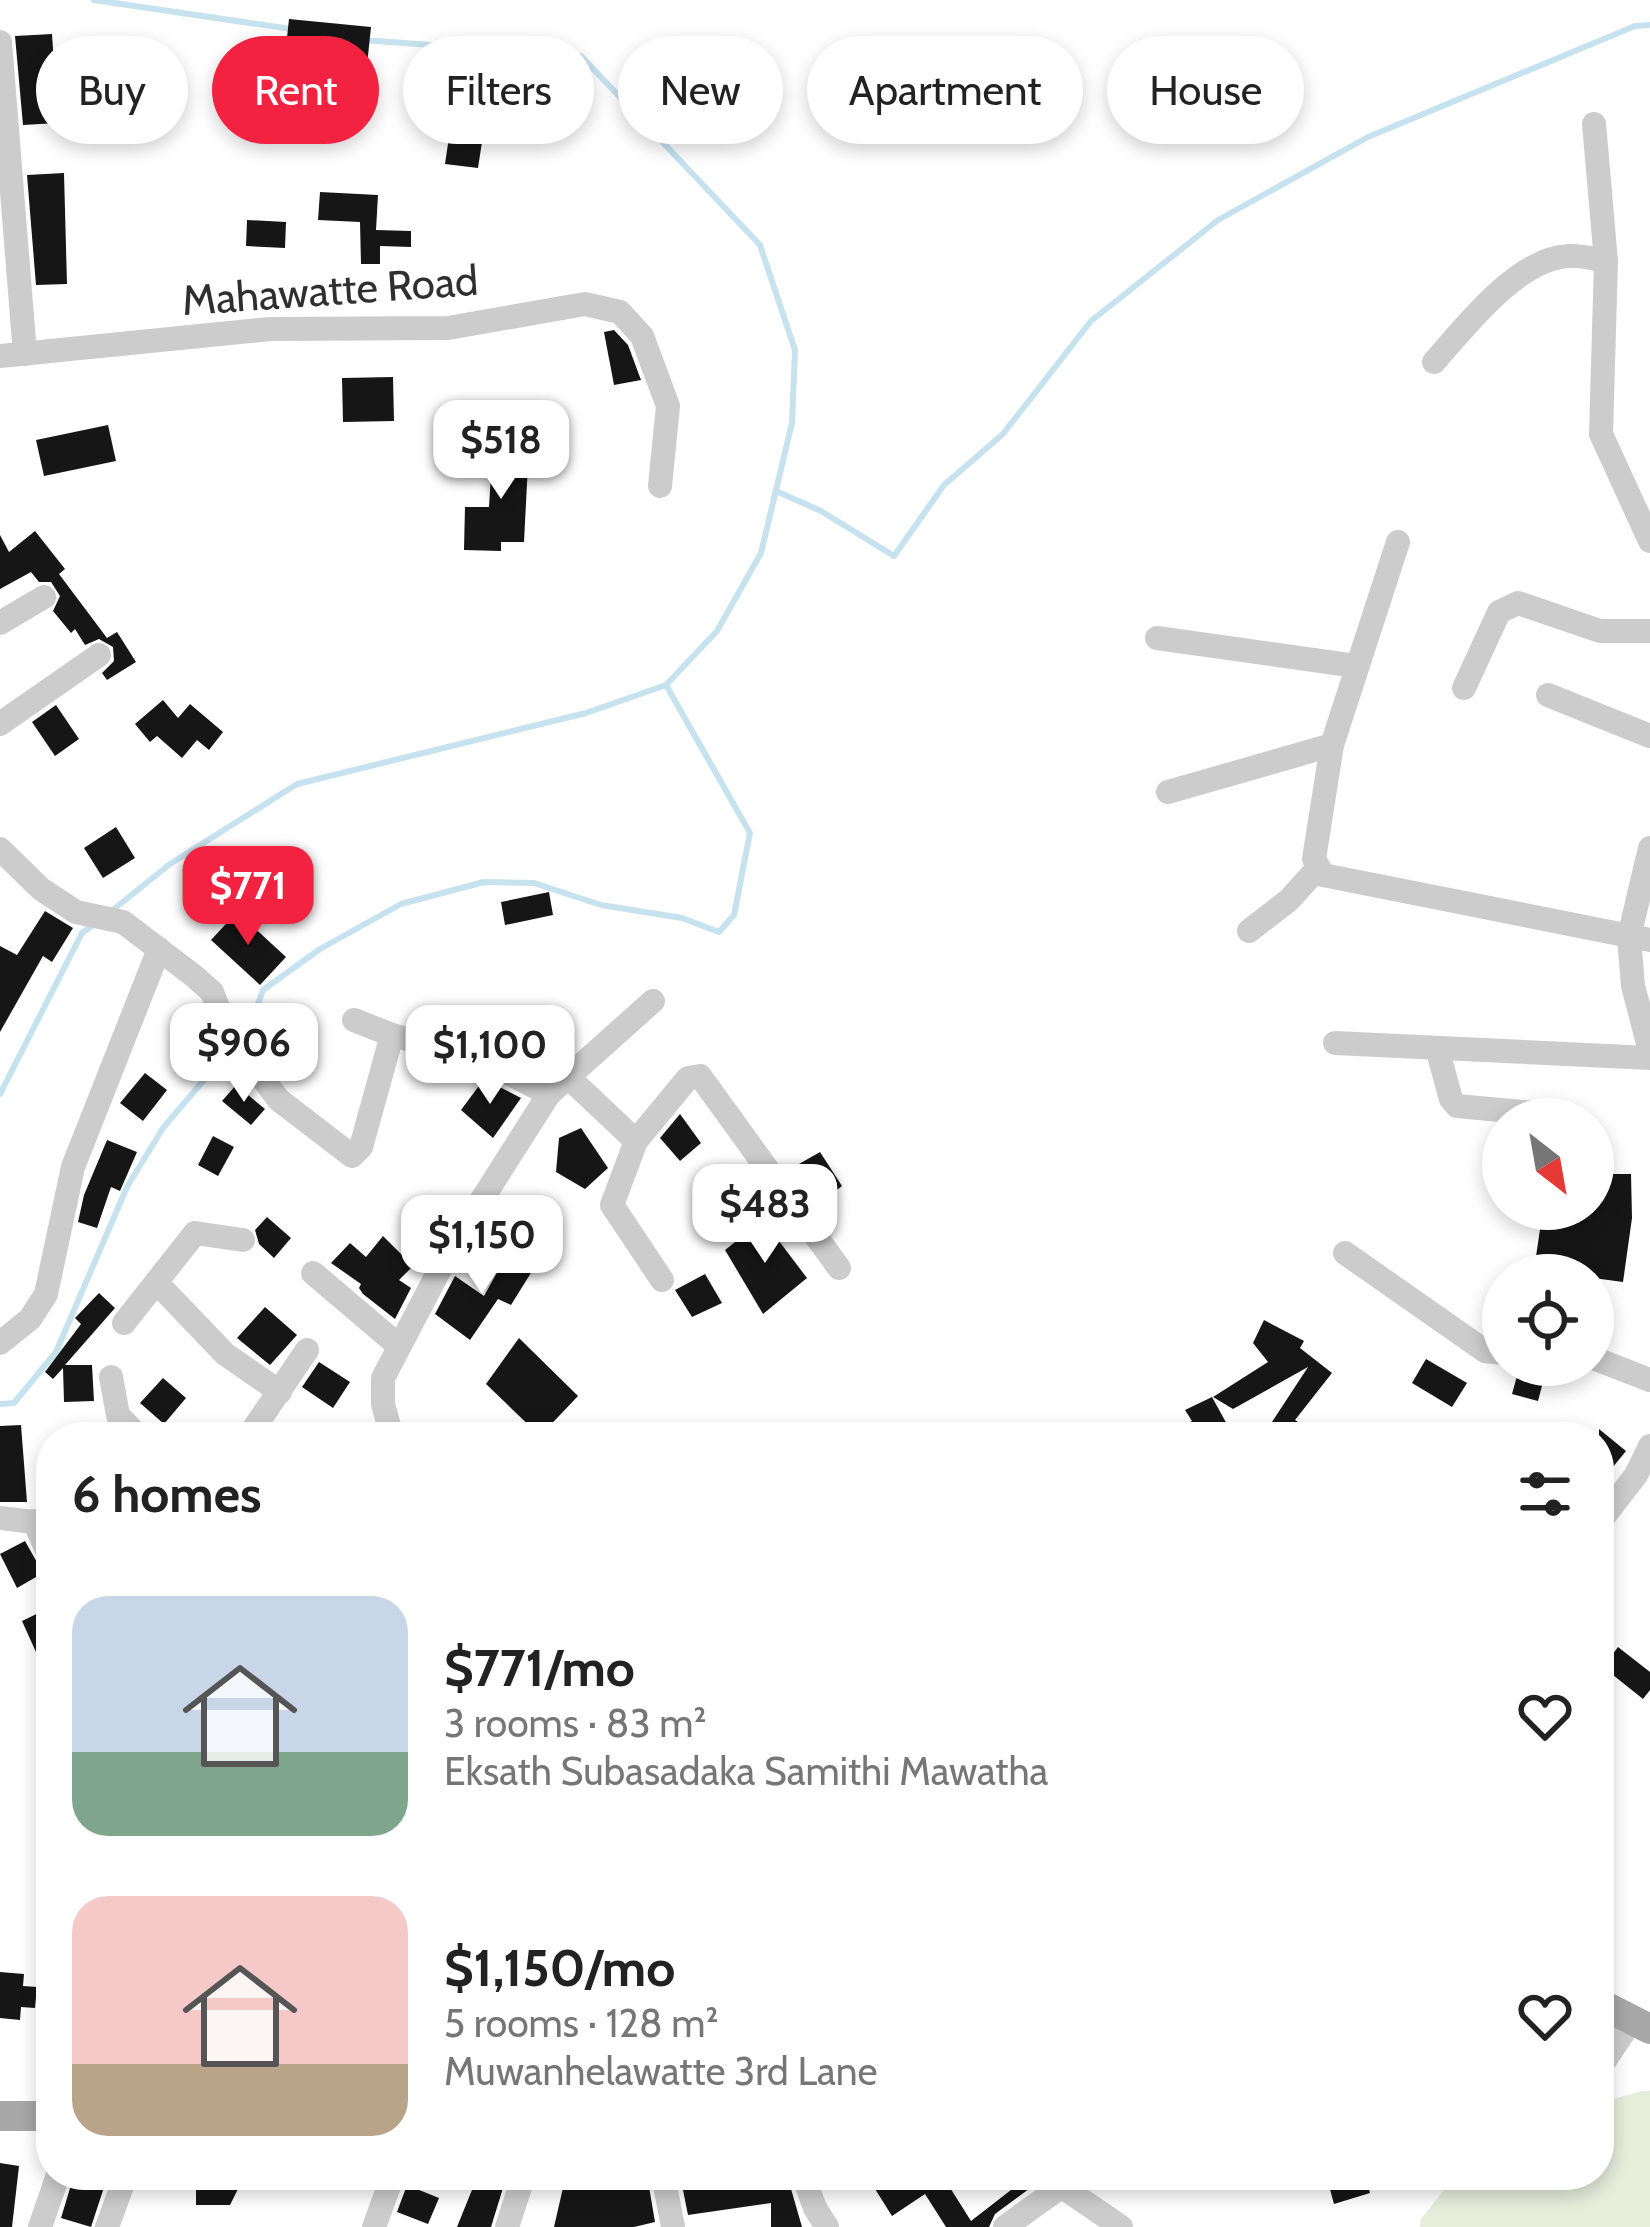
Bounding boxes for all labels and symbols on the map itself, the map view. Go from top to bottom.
street label: Mahawatte Road [180,254,480,326]
pin: $518 [430,400,572,502]
pin: $771 [177,846,319,948]
pin: $906 [173,1003,315,1105]
pin: $1,100 [392,1005,588,1107]
north arrow [1482,1098,1614,1230]
pin: $483 [694,1164,836,1266]
pin: $1,150 [384,1195,580,1297]

